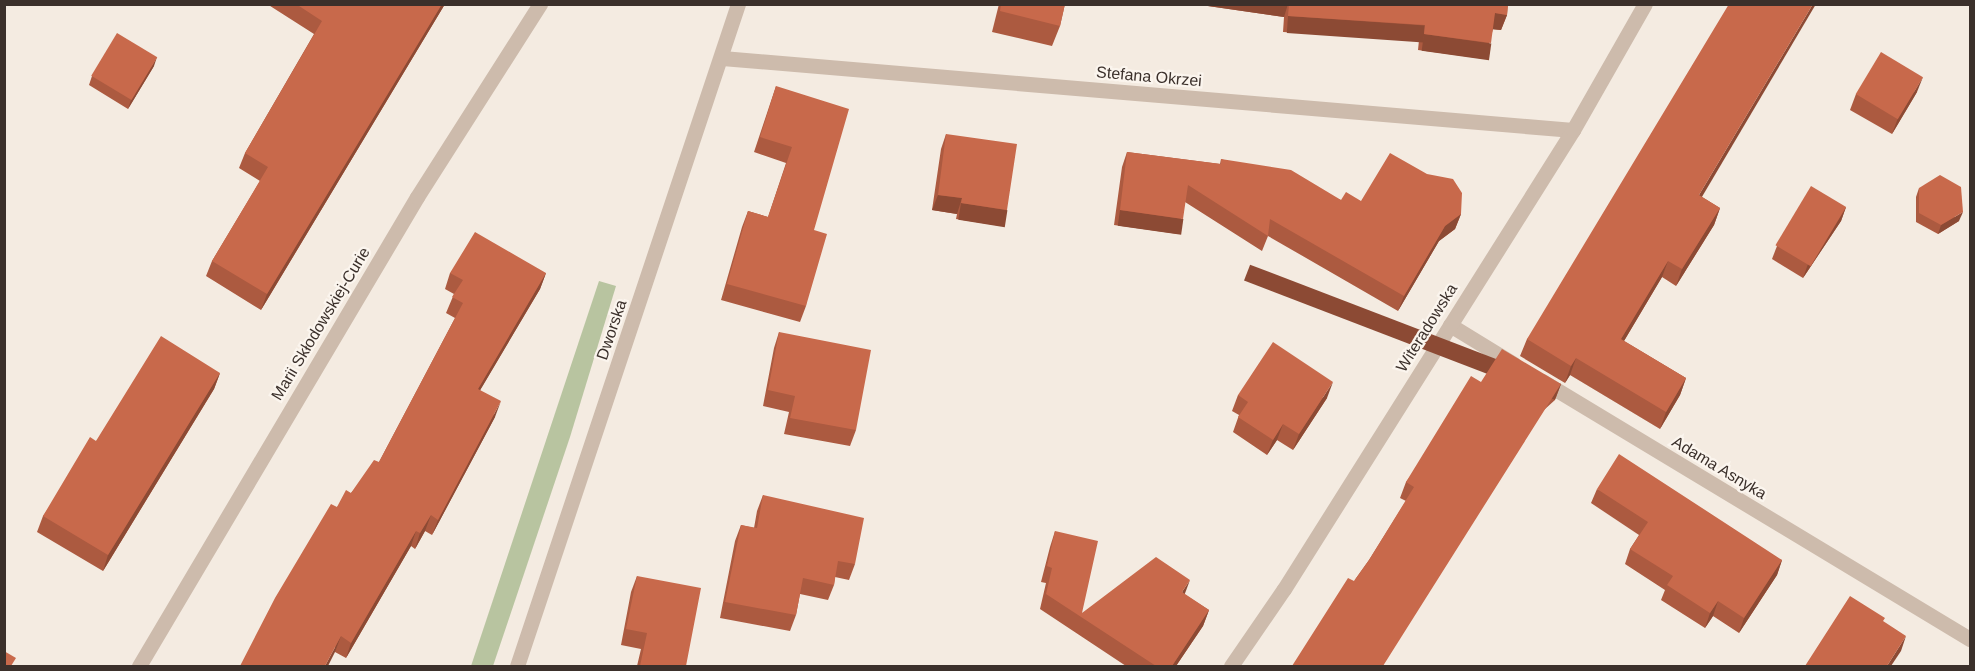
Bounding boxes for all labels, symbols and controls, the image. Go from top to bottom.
street label: Stefana Okrzei [1095,63,1203,91]
street label: Marii Skłodowskiej-Curie [268,244,374,404]
street label: Witeradowska [1392,280,1462,376]
street label: Dworska [593,297,631,363]
street label: Adama Asnyka [1668,432,1770,504]

